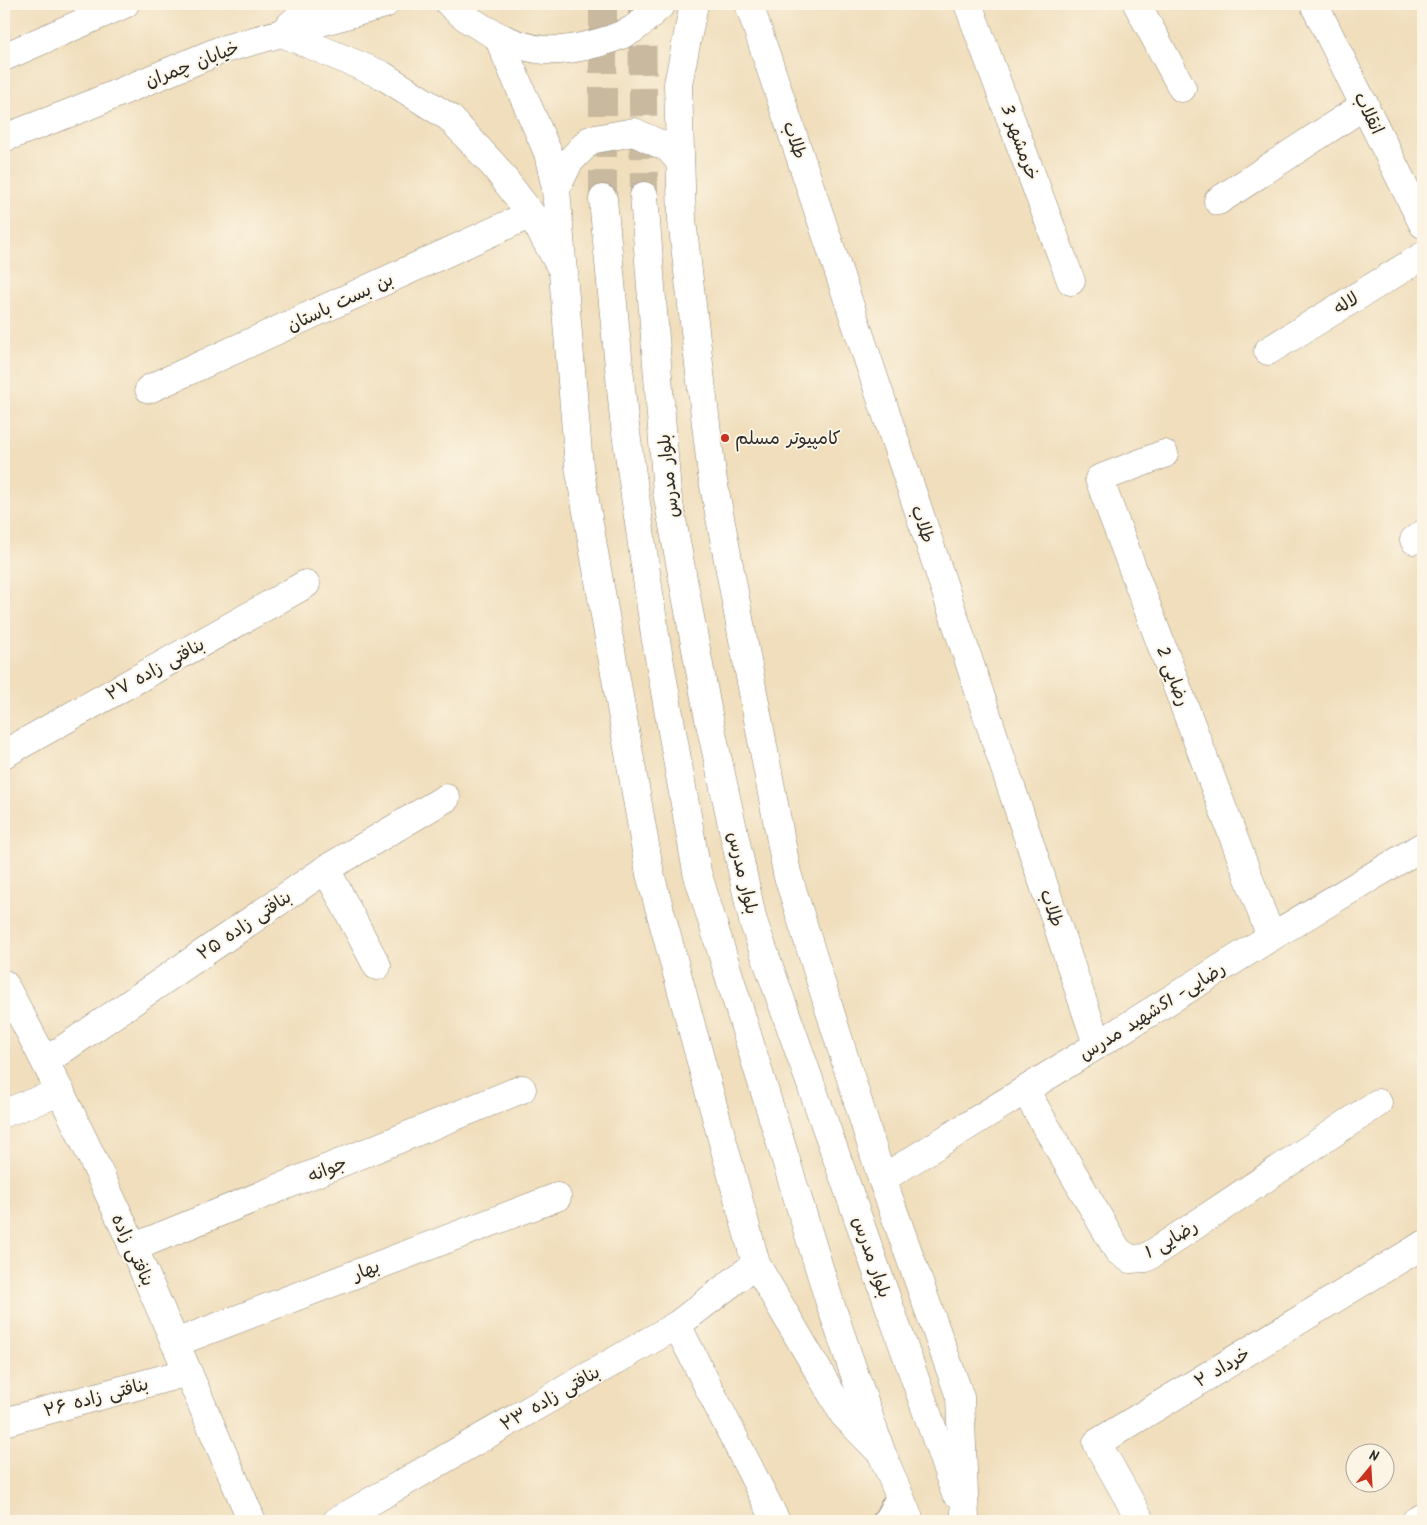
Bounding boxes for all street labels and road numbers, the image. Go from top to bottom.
street label: خیابان چمران [141,34,244,97]
street label: انقلاب [1345,87,1390,140]
street label: خرمشهر 3 [991,100,1046,185]
street label: طلاب [774,118,814,163]
street label: بن بست باستان [283,266,399,341]
street label: لاله [1328,285,1365,323]
street label: بلوار مدرس [651,432,688,519]
street label: طلاب [902,502,942,547]
street label: بنافتی زاده ۲۷ [101,631,211,710]
street label: رضایی 2 [1147,642,1196,711]
street label: بلوار مدرس [718,829,765,918]
street label: بنافتی زاده ۲۵ [192,884,298,969]
street label: طلاب [1031,886,1071,931]
street label: رضایی- 51شهید مدرس [1074,955,1232,1069]
street label: جوانه [303,1149,352,1191]
street label: بنافتی زاده [102,1209,161,1292]
street label: بلوار مدرس [843,1213,898,1302]
street label: رضایی 1 [1140,1213,1204,1268]
street label: بهار [347,1253,384,1291]
street label: خرداد ۲ [1189,1340,1256,1396]
street label: بنافتی زاده ۲۳ [495,1359,606,1440]
street label: بنافتی زاده ۲۶ [41,1371,152,1426]

